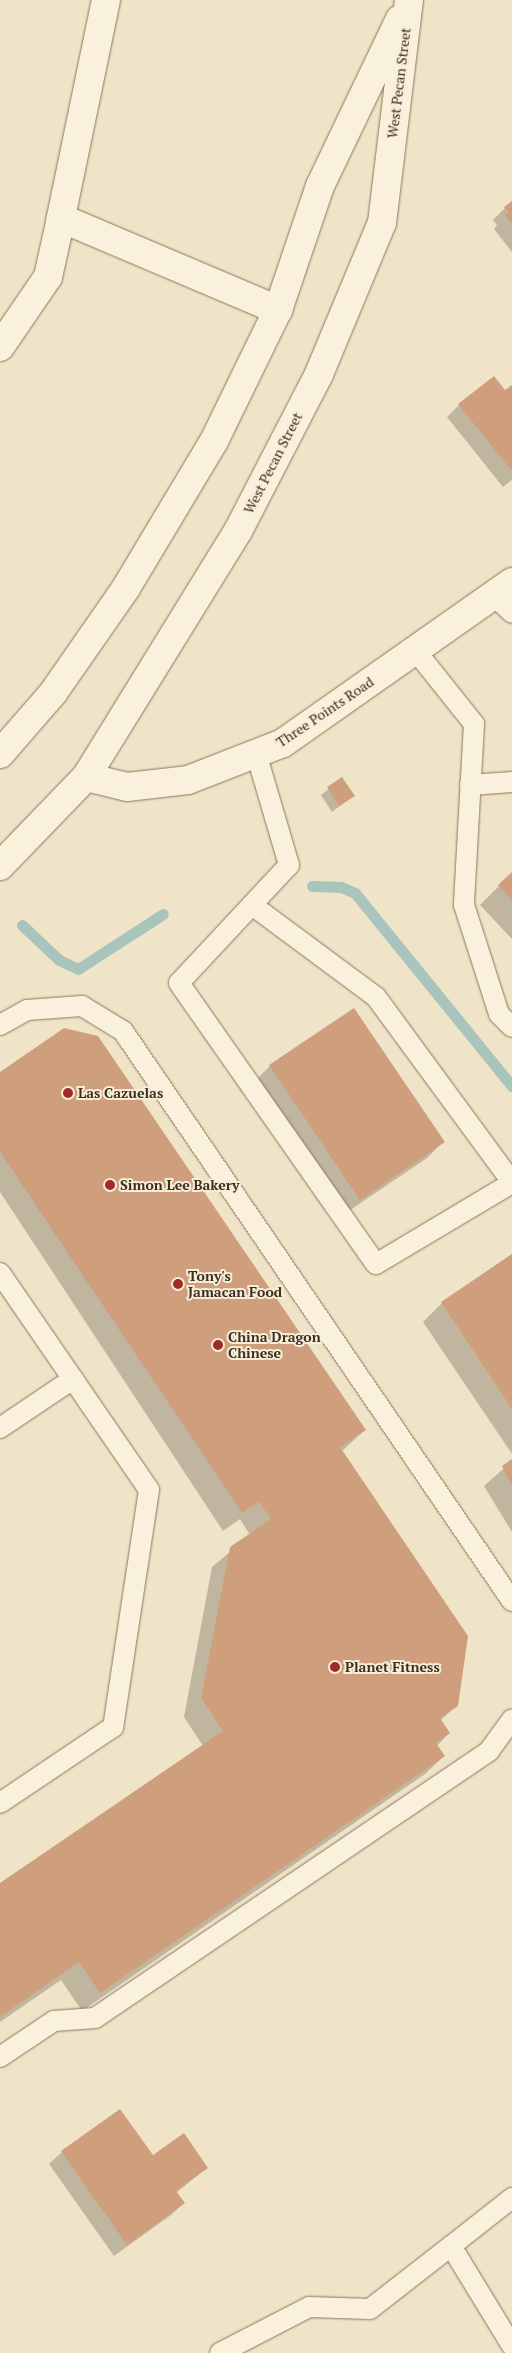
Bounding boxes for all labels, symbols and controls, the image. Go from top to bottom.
street label: West Pecan Street [384,27,414,139]
street label: West Pecan Street [240,410,306,516]
street label: Three Points Road [273,673,377,751]
place label: Las Cazuelas [78,1085,163,1101]
marker: Las Cazuelas [62,1087,74,1099]
place label: Simon Lee Bakery [120,1177,239,1193]
marker: Simon Lee Bakery [104,1179,116,1191]
place label: Tony's Jamacan Food [188,1268,282,1300]
marker: Tony's Jamacan Food [172,1278,184,1290]
place label: China Dragon Chinese [228,1329,321,1361]
marker: China Dragon Chinese [212,1339,224,1351]
place label: Planet Fitness [345,1659,440,1675]
marker: Planet Fitness [329,1661,341,1673]

